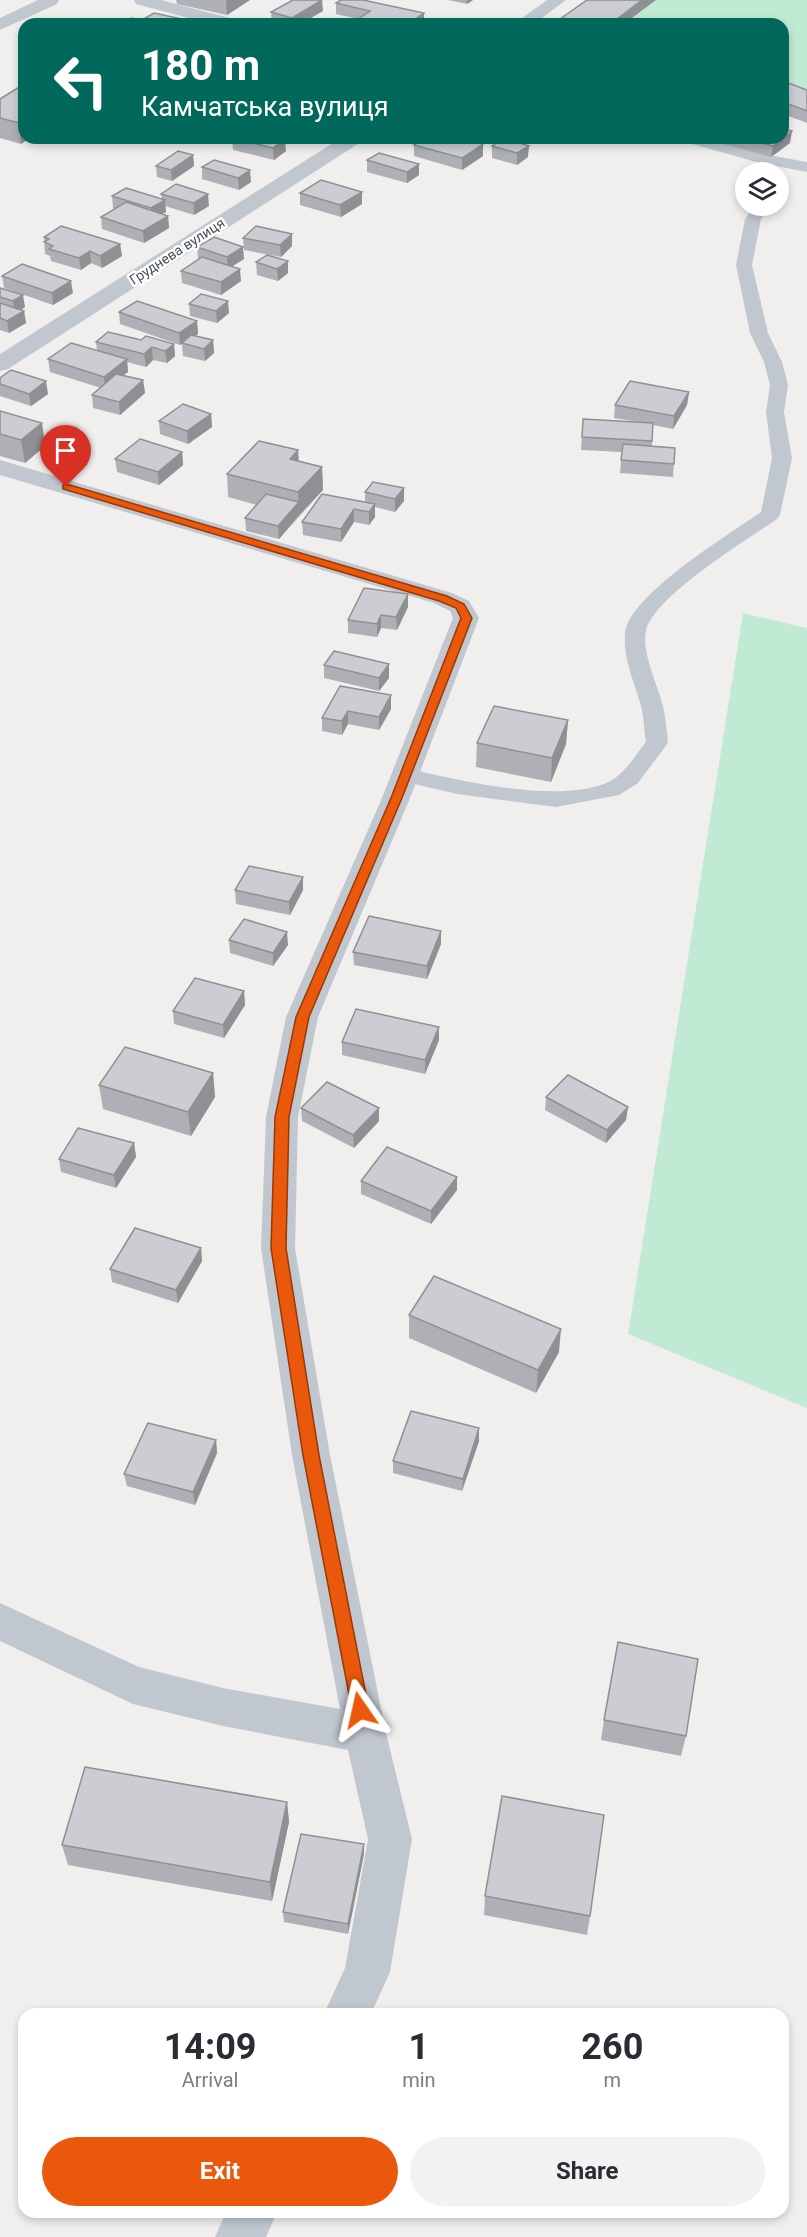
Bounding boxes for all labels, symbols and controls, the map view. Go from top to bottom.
text: 180 m [141,41,260,90]
icon: left [42,42,120,120]
text: Камчатська вулиця [141,91,389,123]
map controls [735,162,789,216]
button: layers [735,162,789,216]
street label: Груднева вулиця [127,214,227,288]
pin [40,425,91,487]
icon: arrive [49,434,82,467]
position arrow [328,1678,392,1742]
text: 14:09 [164,2026,256,2068]
text: 1 [409,2026,429,2068]
text: 260 [581,2026,643,2068]
text: Arrival [182,2068,238,2092]
text: min [402,2068,436,2092]
text: m [604,2068,621,2092]
button: Exit [42,2137,398,2206]
button: Share [410,2137,765,2206]

